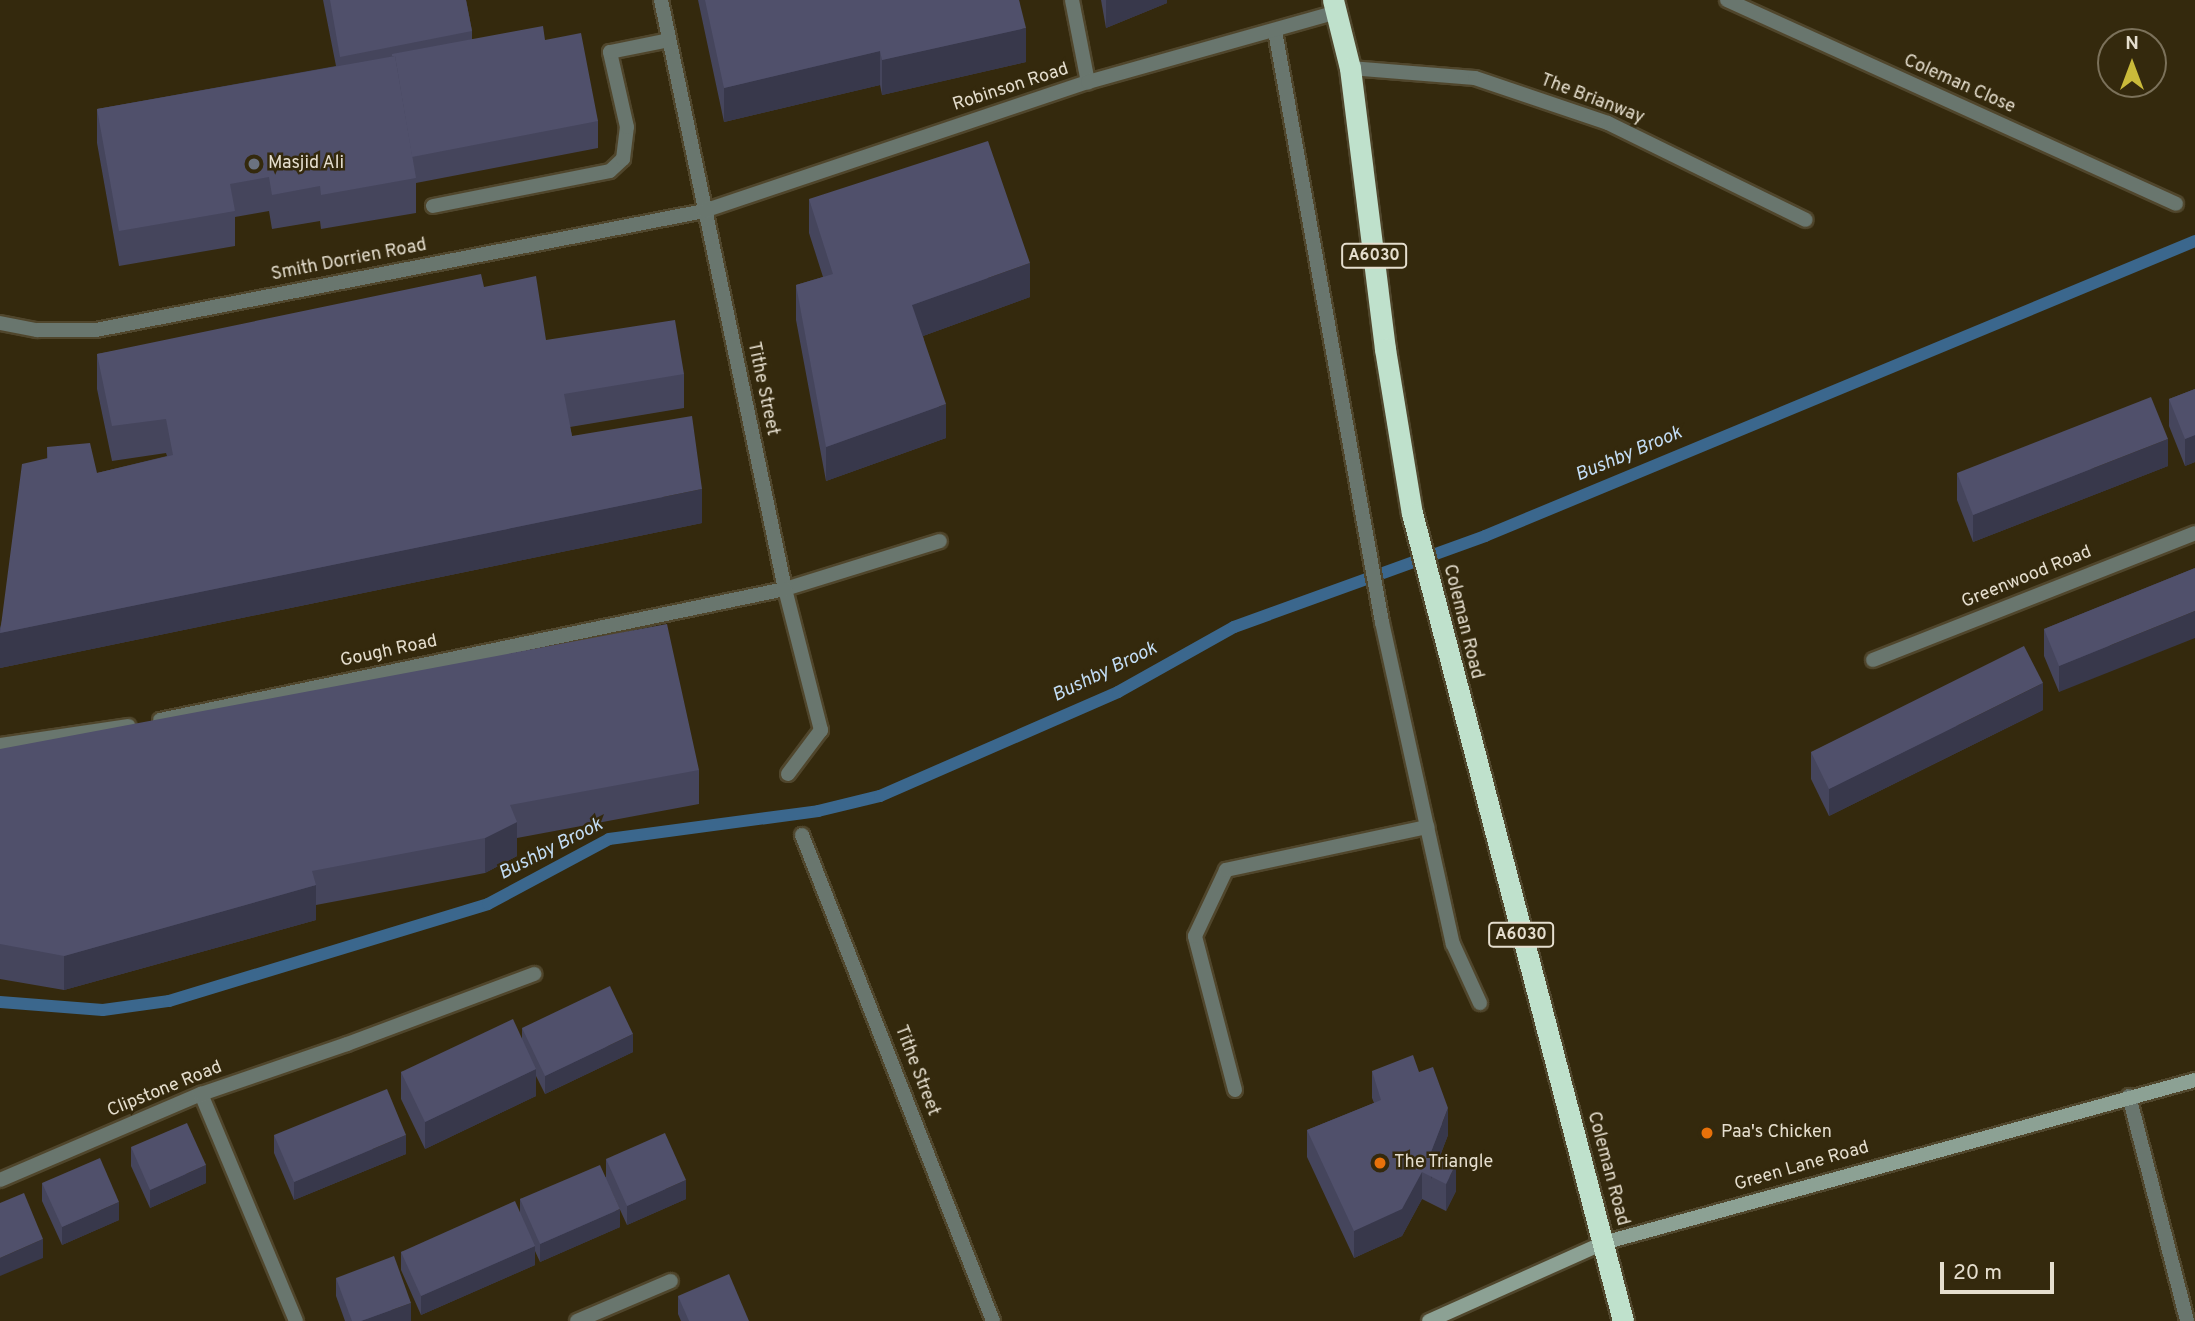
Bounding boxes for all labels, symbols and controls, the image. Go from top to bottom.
north arrow [2097,28,2167,98]
text: N [2125,32,2139,56]
street label: Coleman Close [1900,51,2018,119]
street label: Robinson Road [950,59,1072,117]
street label: The Brianway [1537,70,1647,130]
place label: Masjid Ali [268,153,345,175]
marker: Masjid Ali [246,156,262,172]
street label: Smith Dorrien Road [270,235,428,287]
road number: A6030 [1341,244,1407,268]
street label: Tithe Street [742,340,782,438]
water label: Bushby Brook [1572,422,1686,488]
street label: Greenwood Road [1959,542,2095,614]
street label: Coleman Road [1437,562,1487,682]
street label: Gough Road [339,631,439,673]
water label: Bushby Brook [1049,638,1161,708]
water label: Bushby Brook [495,814,607,886]
road number: A6030 [1488,923,1554,948]
street label: Tithe Street [889,1023,943,1119]
street label: Clipstone Road [105,1057,225,1123]
street label: Coleman Road [1581,1109,1633,1229]
place label: Paa's Chicken [1721,1122,1832,1144]
marker: Paa's Chicken [1699,1125,1715,1141]
street label: Green Lane Road [1732,1137,1872,1197]
place label: The Triangle [1394,1152,1494,1174]
marker: The Triangle [1372,1155,1388,1171]
scale bar [1943,1248,2057,1292]
text: 20 m [1953,1260,2002,1287]

